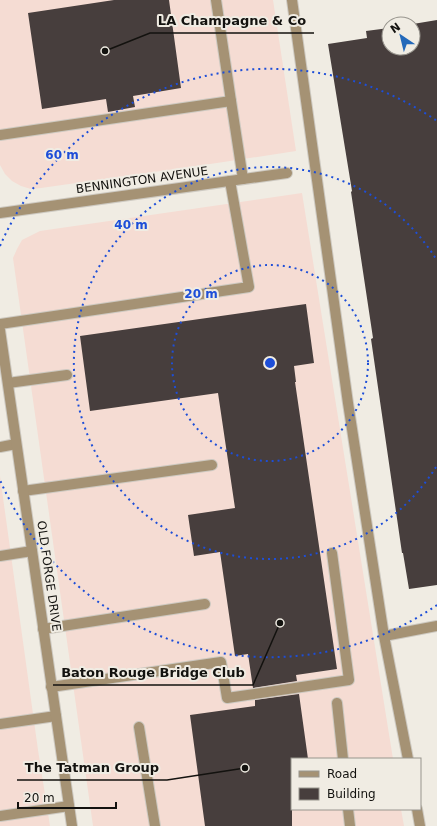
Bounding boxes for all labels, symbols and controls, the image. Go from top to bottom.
callout: LA Champagne & Co [150,8,314,33]
text: LA Champagne & Co [158,13,306,28]
north arrow [381,16,421,56]
text: N [388,20,403,36]
text: 60 m [45,148,79,162]
street label: BENNINGTON AVENUE [75,164,209,196]
text: 40 m [114,218,148,232]
text: 20 m [184,287,218,301]
centre of rings [263,356,277,370]
street label: OLD FORGE DRIVE [34,520,64,632]
callout: Baton Rouge Bridge Club [53,660,253,685]
text: Baton Rouge Bridge Club [61,665,245,680]
callout: The Tatman Group [17,755,167,780]
legend [291,758,421,810]
text: The Tatman Group [25,760,159,775]
text: Road [327,767,357,781]
scale bar [18,784,116,810]
text: Building [327,787,376,801]
text: 20 m [24,791,55,805]

